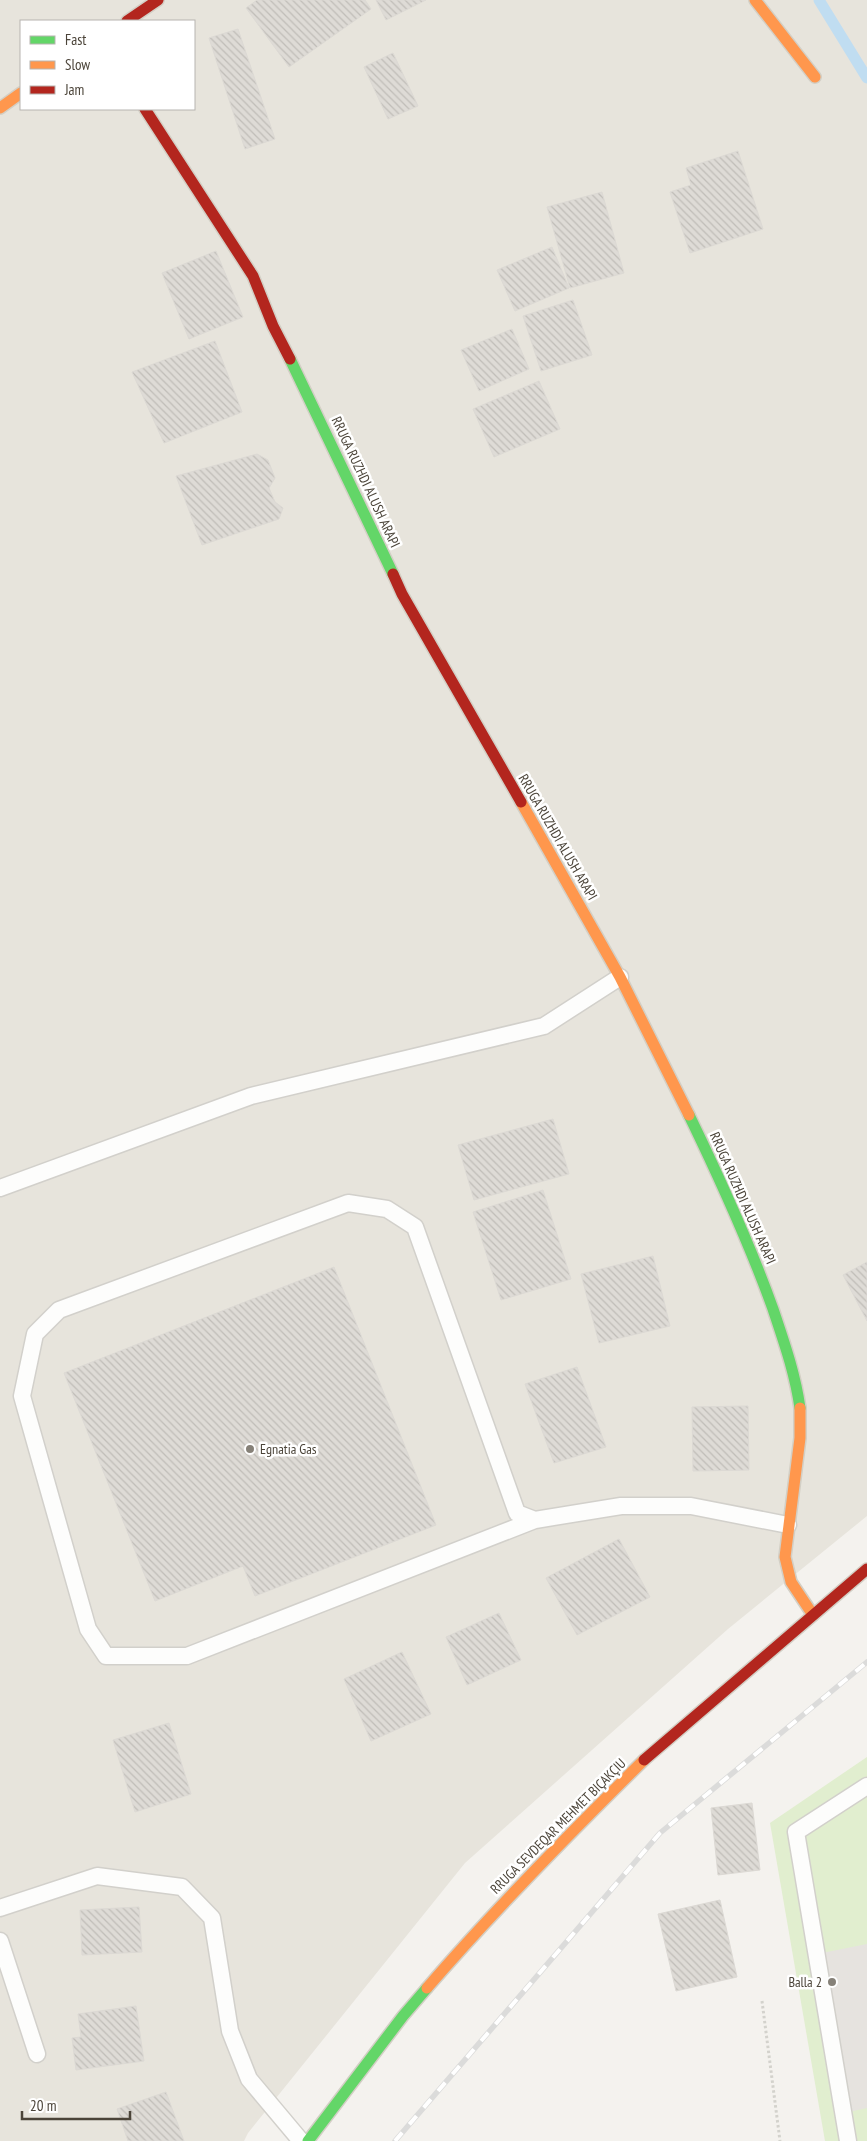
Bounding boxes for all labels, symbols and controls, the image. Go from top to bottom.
legend [20,20,195,110]
text: Fast [65,30,86,49]
text: Slow [65,55,90,74]
text: Jam [64,80,84,99]
street label: RRUGA RUZHDI ALUSH ARAPI [328,414,404,550]
street label: RRUGA RUZHDI ALUSH ARAPI [515,771,601,903]
street label: RRUGA RUZHDI ALUSH ARAPI [706,1129,780,1267]
place label: Egnatia Gas [260,1440,317,1458]
marker: Egnatia Gas [244,1443,256,1455]
street label: RRUGA SEVDEQAR MEHMET BIÇAKÇIU [486,1754,630,1898]
place label: Balla 2 [788,1973,822,1991]
marker: Balla 2 [826,1976,838,1988]
scale bar [22,2088,130,2120]
text: 20 m [30,2096,56,2115]

